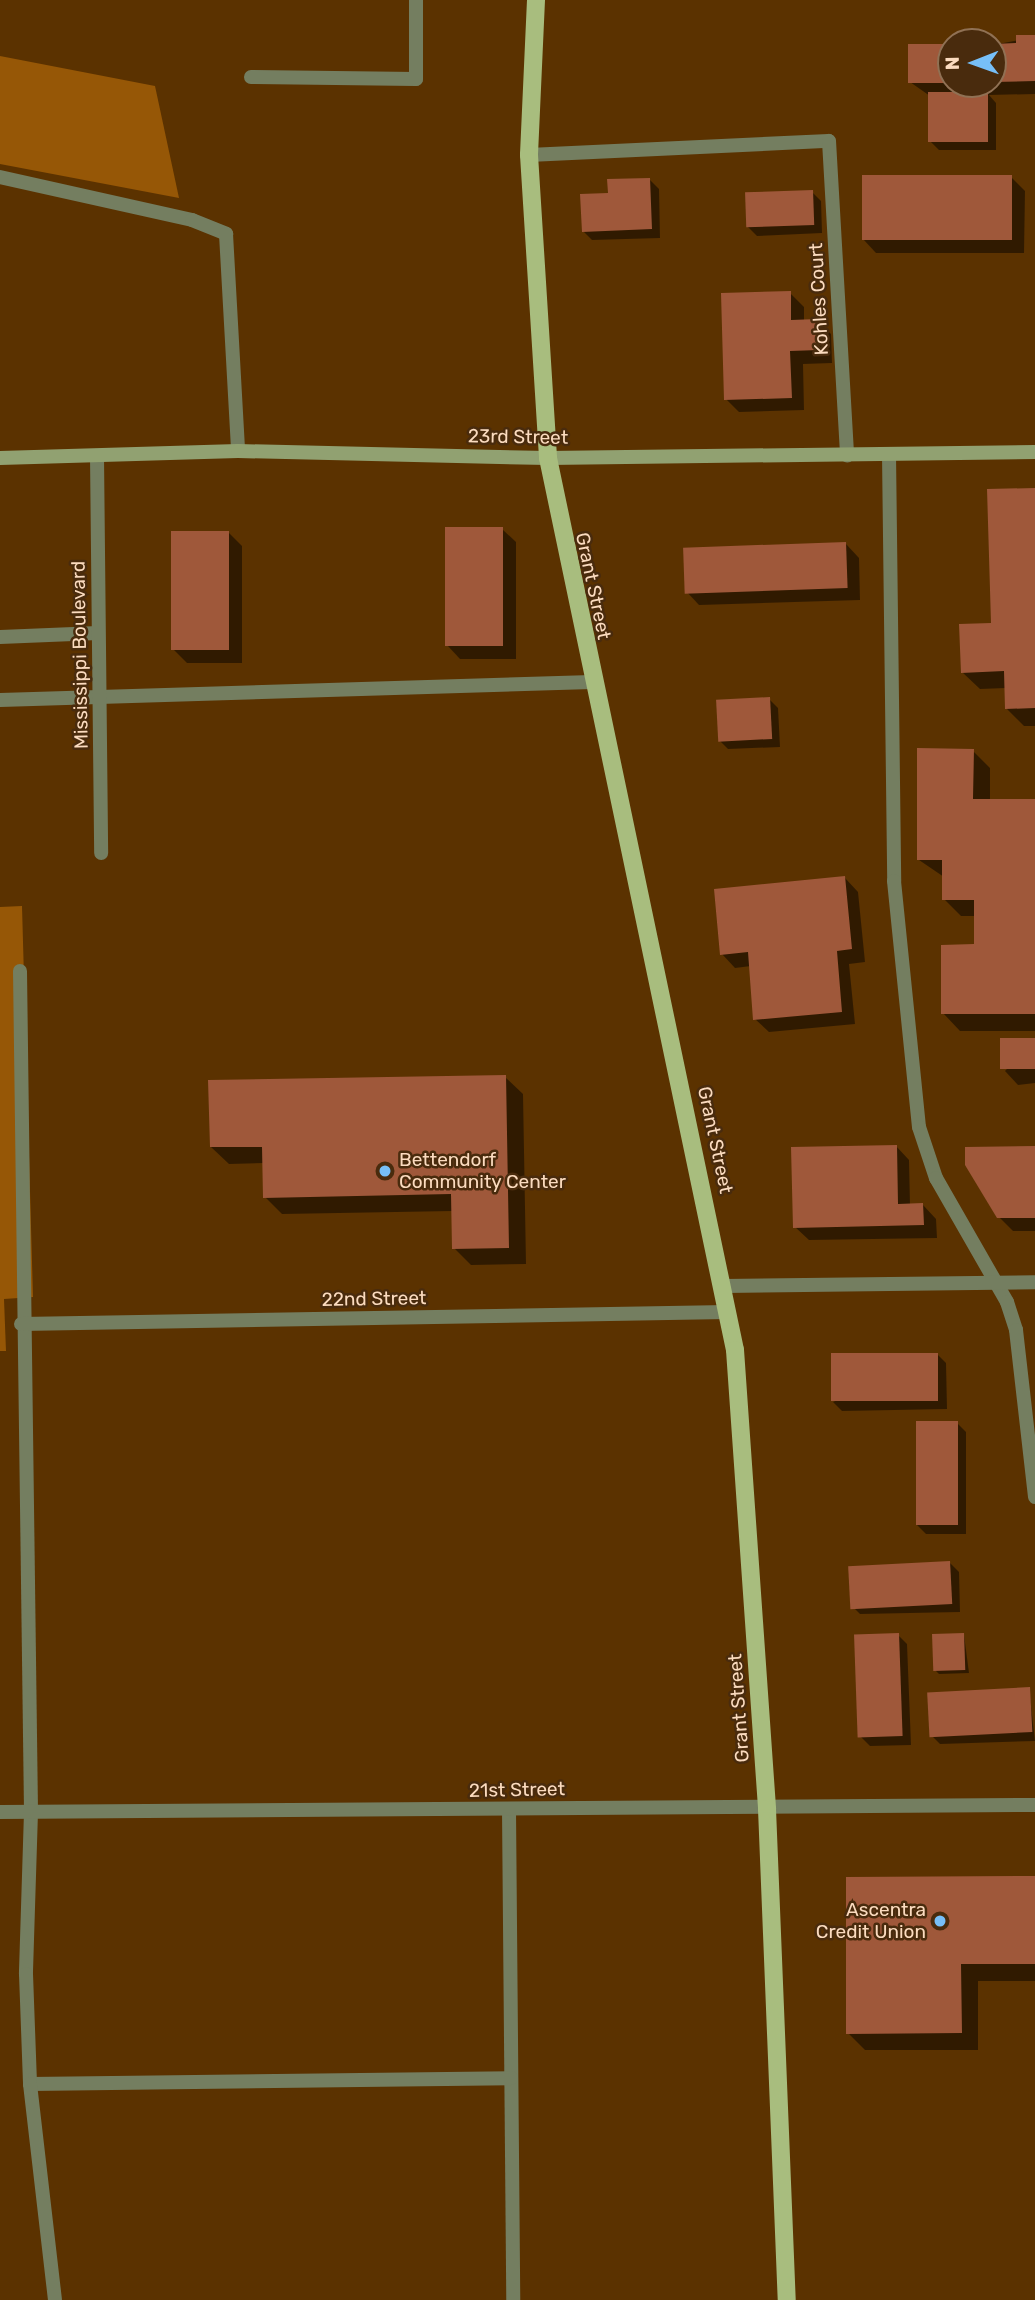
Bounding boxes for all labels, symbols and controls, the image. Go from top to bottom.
north arrow [937,28,1007,98]
text: N [941,56,964,70]
street label: Kohles Court [805,242,833,356]
street label: 23rd Street [468,425,568,449]
street label: Grant Street [571,530,615,642]
street label: Mississippi Boulevard [67,561,93,749]
street label: Grant Street [693,1084,737,1196]
place label: Bettendorf Community Center [399,1149,566,1193]
marker: Bettendorf Community Center [377,1163,393,1179]
street label: 22nd Street [321,1287,427,1311]
street label: Grant Street [724,1653,754,1763]
street label: 21st Street [469,1778,565,1802]
place label: Ascentra Credit Union [816,1899,926,1943]
marker: Ascentra Credit Union [932,1913,948,1929]

